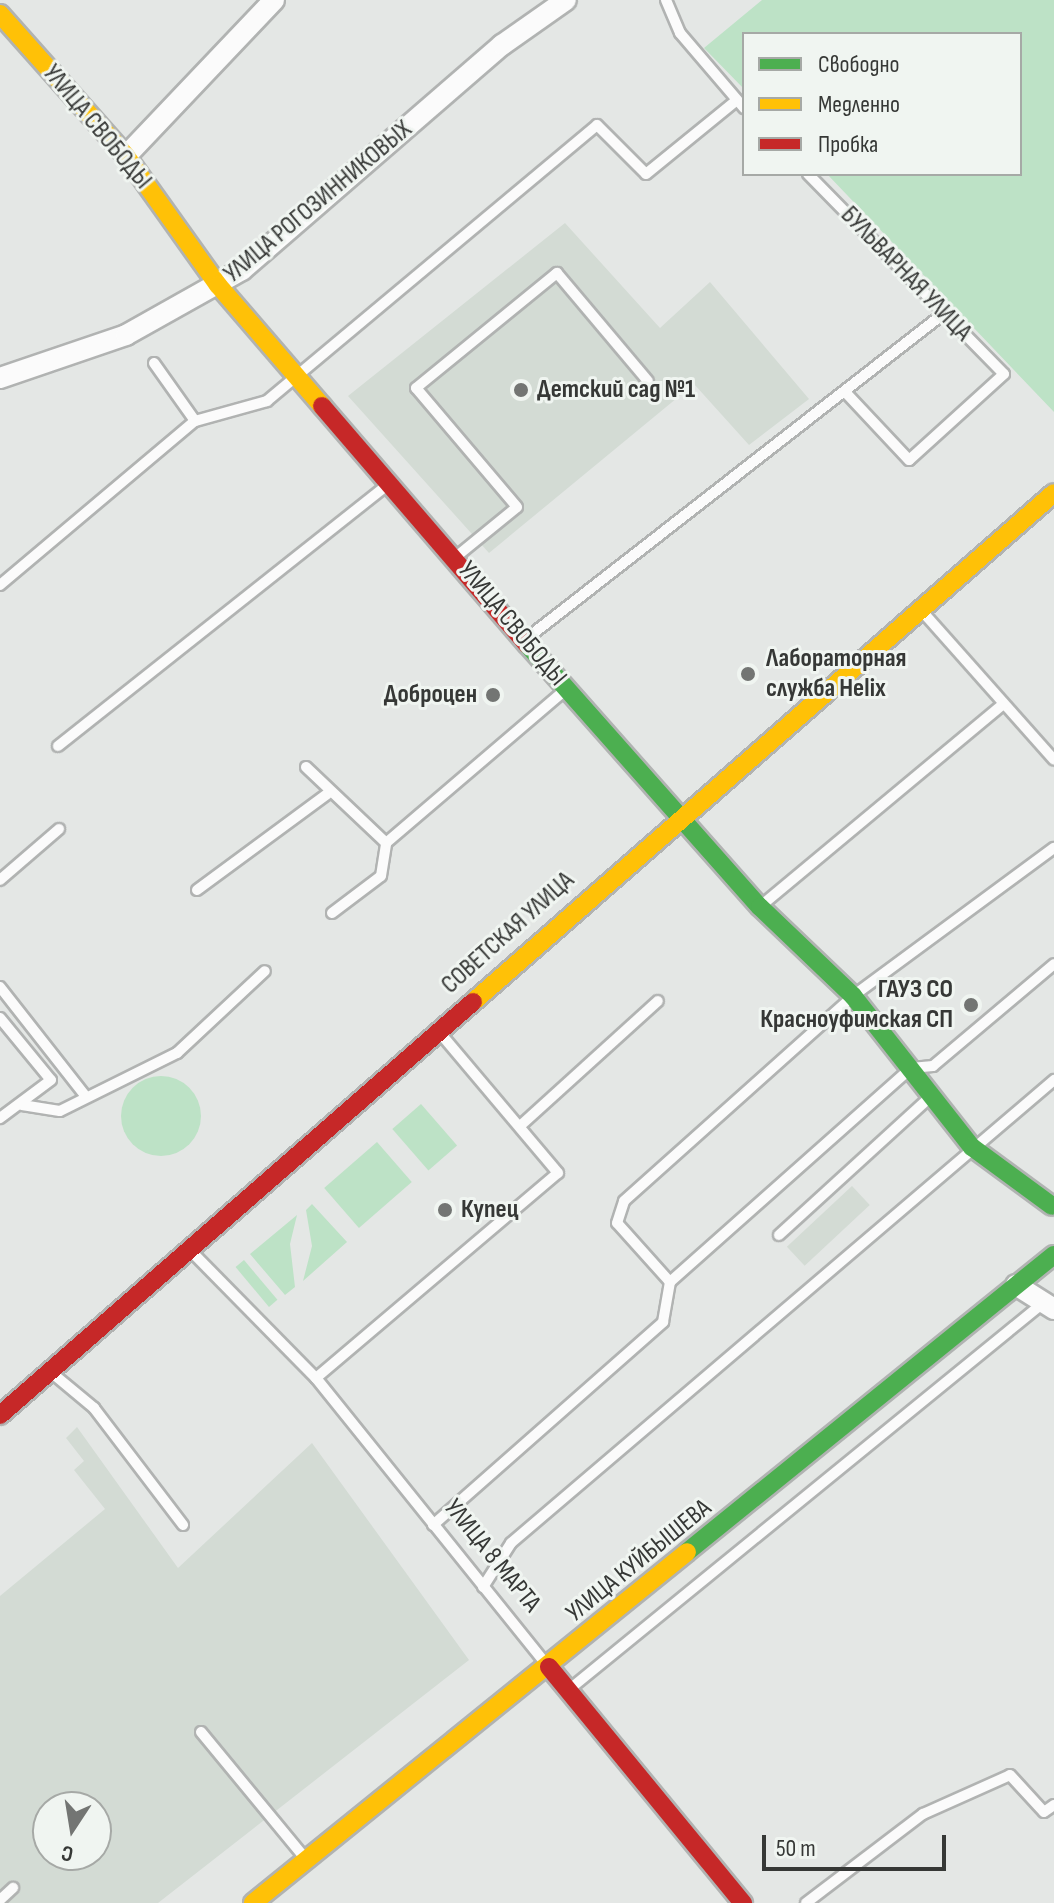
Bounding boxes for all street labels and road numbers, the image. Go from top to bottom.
street label: УЛИЦА СВОБОДЫ [36,58,158,196]
street label: УЛИЦА РОГОЗИННИКОВЫХ [218,114,418,290]
street label: БУЛЬВАРНАЯ УЛИЦА [834,200,978,348]
street label: УЛИЦА СВОБОДЫ [451,555,573,693]
street label: СОВЕТСКАЯ УЛИЦА [435,865,581,1001]
street label: УЛИЦА 8 МАРТА [437,1493,547,1619]
street label: УЛИЦА КУЙБЫШЕВА [560,1493,718,1629]

